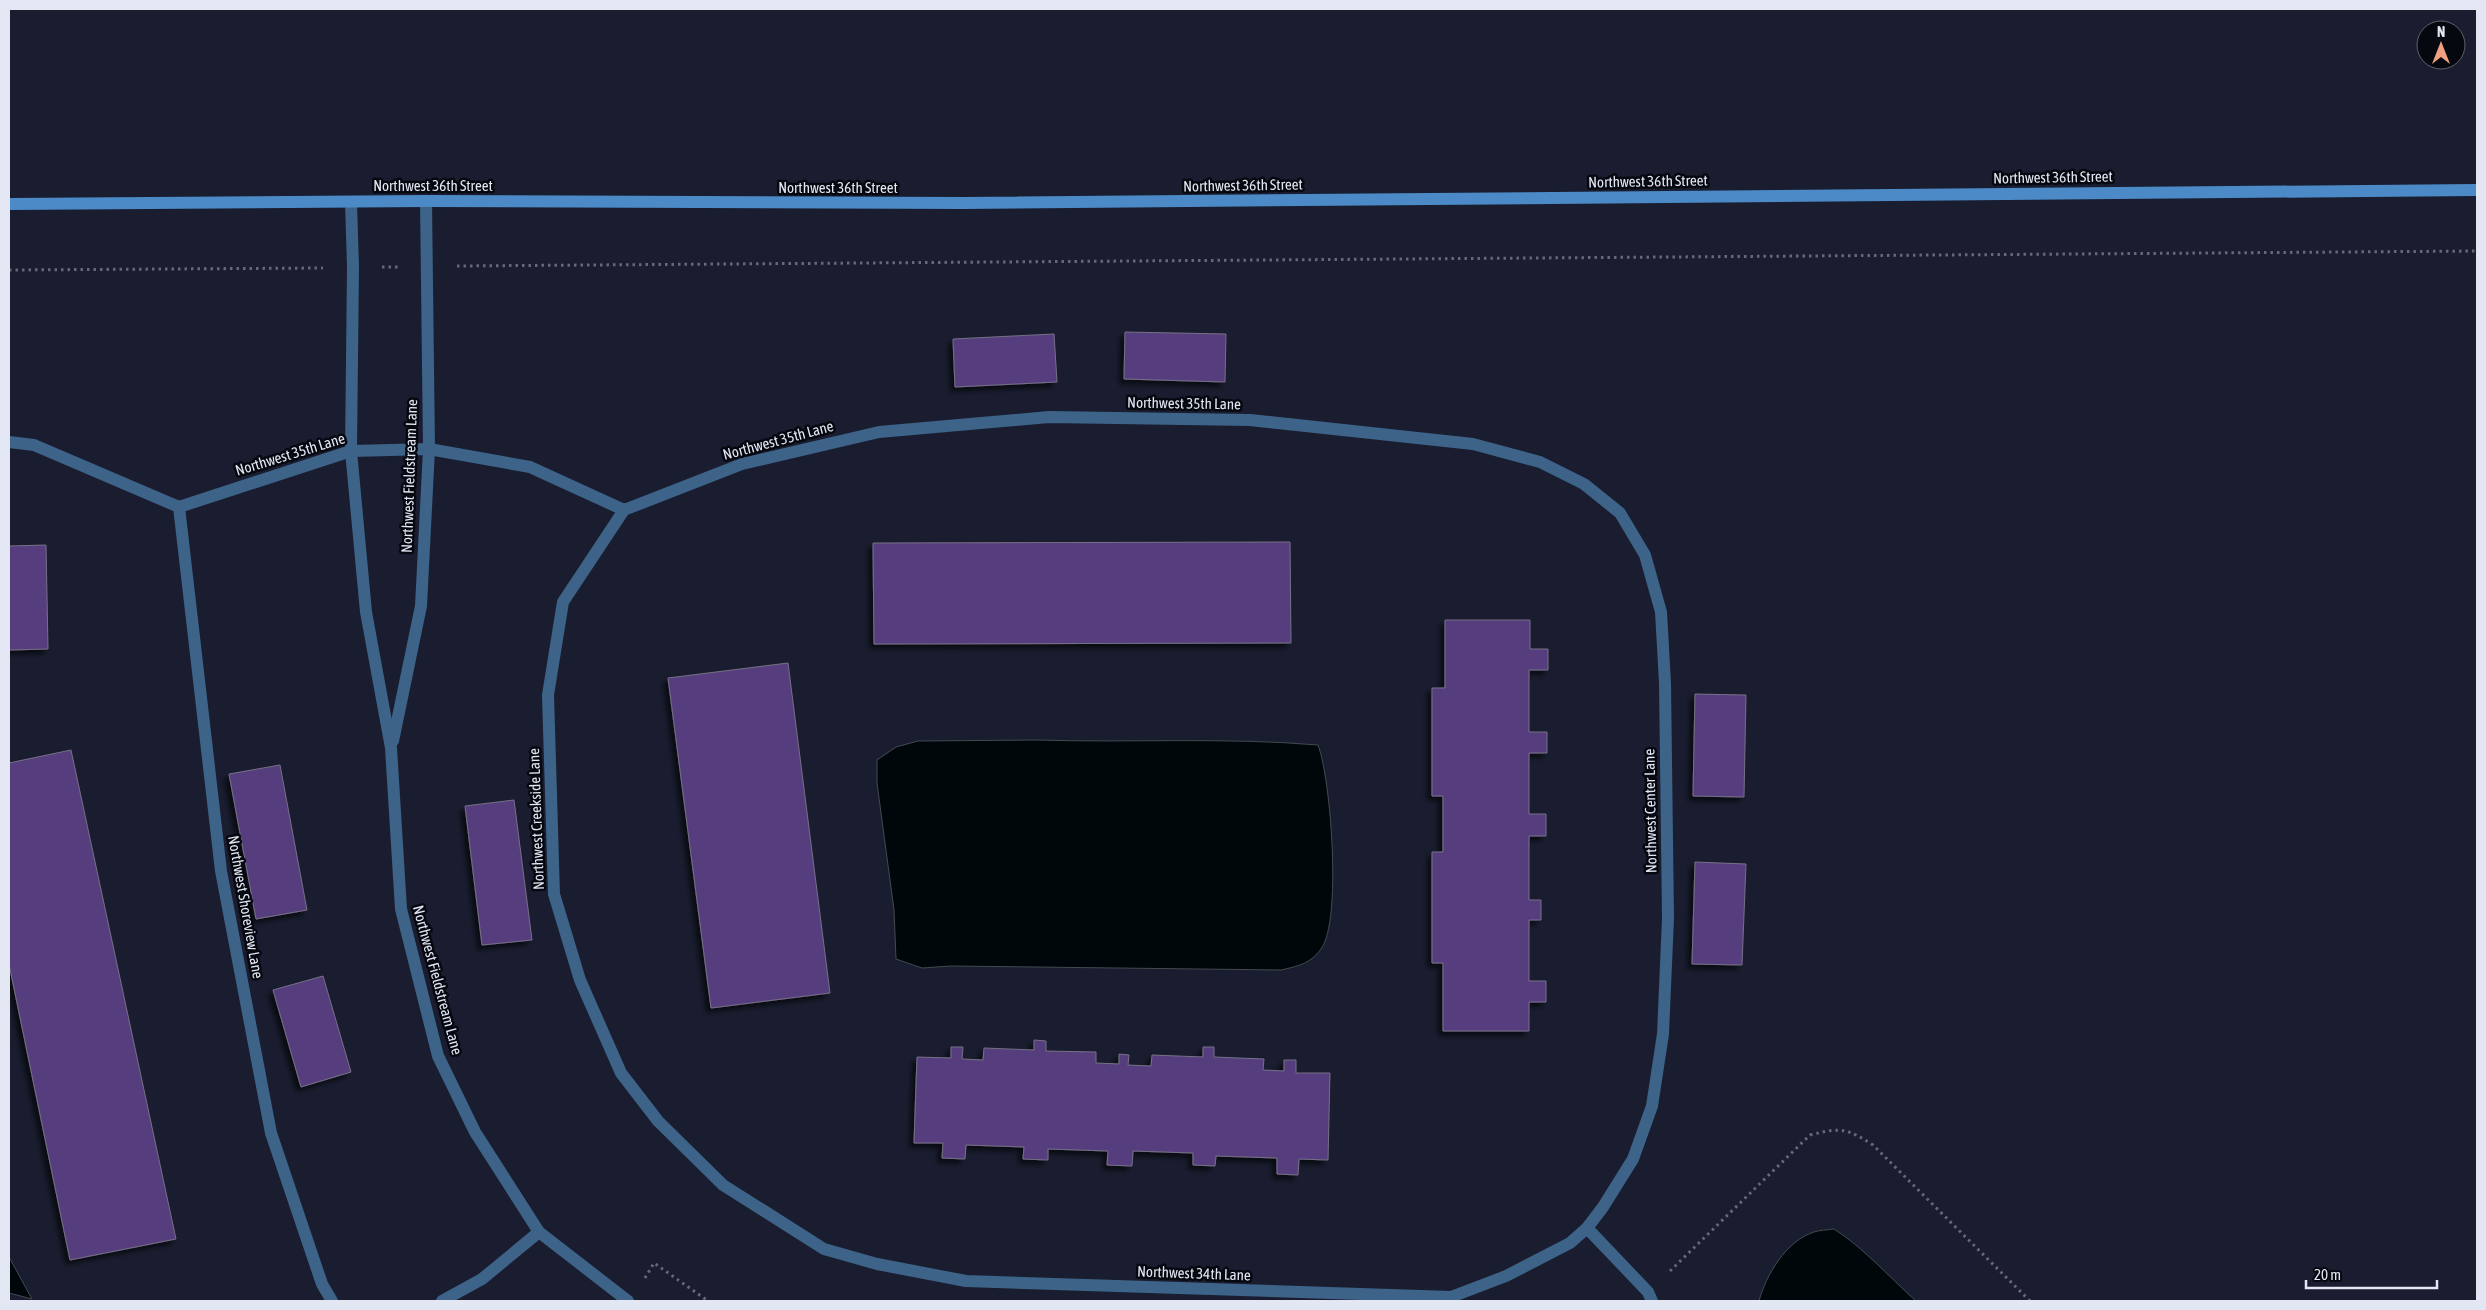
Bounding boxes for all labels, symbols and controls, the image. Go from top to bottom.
north arrow [2416,20,2466,70]
text: N [2437,24,2445,40]
street label: Northwest 36th Street [1993,167,2113,187]
street label: Northwest 36th Street [1588,171,1708,191]
street label: Northwest 36th Street [1183,175,1303,195]
street label: Northwest 36th Street [373,177,493,194]
street label: Northwest 36th Street [778,179,898,196]
street label: Northwest 35th Lane [1127,394,1241,412]
street label: Northwest Fieldstream Lane [398,399,420,553]
street label: Northwest 35th Lane [721,417,835,463]
street label: Northwest 35th Lane [233,429,347,479]
street label: Northwest Creekside Lane [525,748,547,890]
street label: Northwest Center Lane [1640,749,1660,873]
street label: Northwest Shoreview Lane [225,834,267,980]
street label: Northwest Fieldstream Lane [410,903,466,1057]
scale bar [2306,1258,2437,1290]
street label: Northwest 34th Lane [1137,1263,1251,1283]
text: 20 m [2314,1266,2341,1283]

